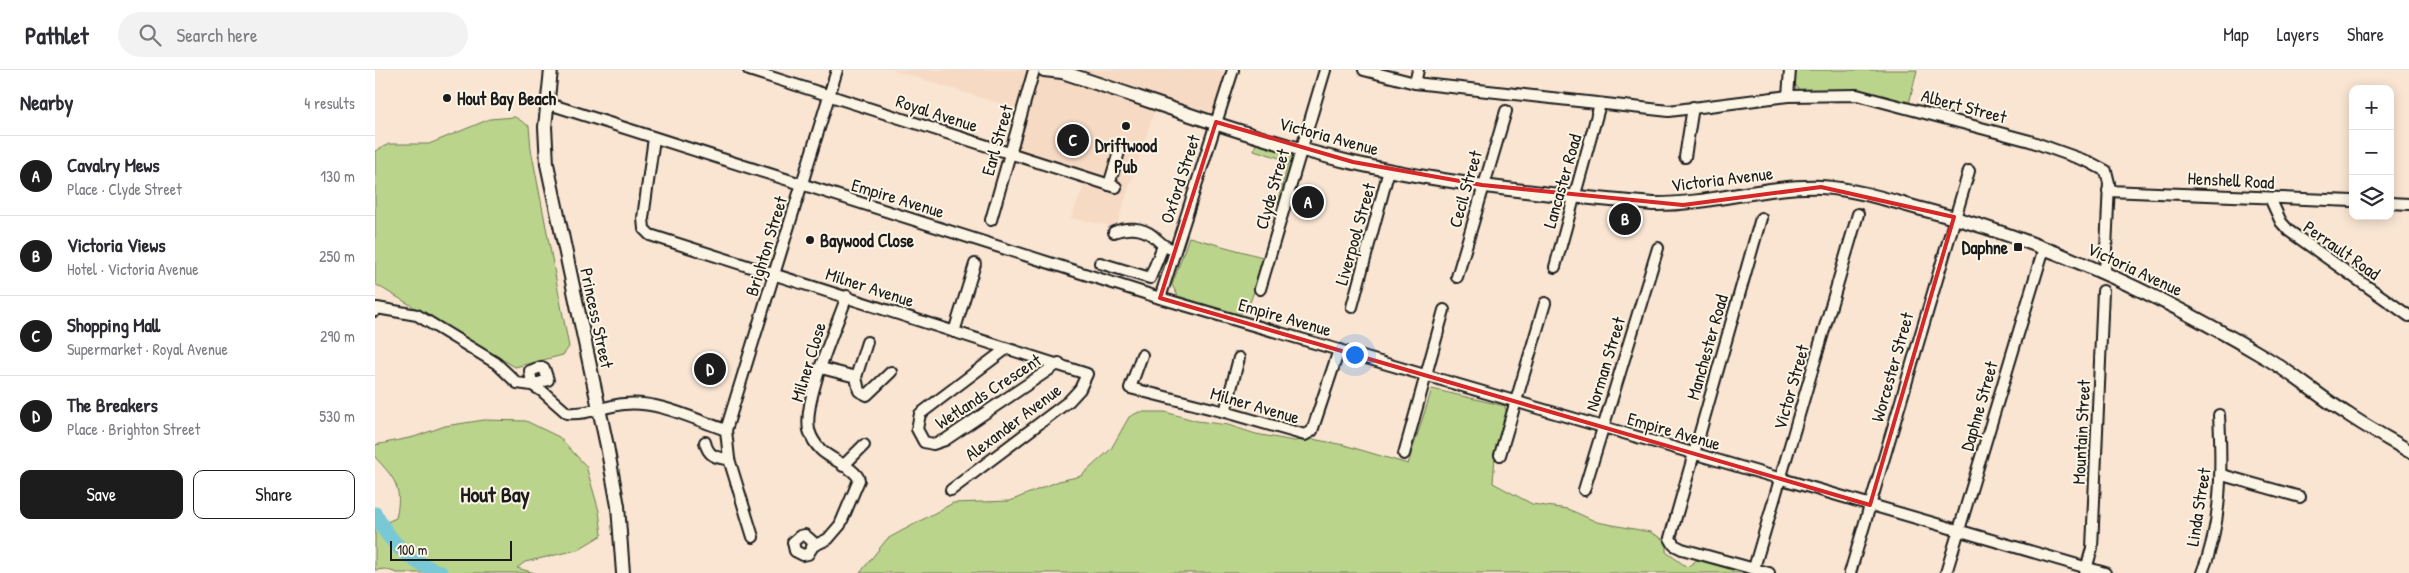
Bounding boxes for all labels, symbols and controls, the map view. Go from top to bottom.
search box [118,12,468,57]
text: Pathlet [25,19,88,51]
icon: search [136,21,164,49]
text: Search here [176,22,258,48]
text: Map [2223,22,2249,47]
text: Layers [2277,22,2319,47]
text: Share [2347,22,2384,47]
street label: Albert Street [1919,83,2010,130]
map controls [2349,85,2394,220]
button: + [2349,85,2394,130]
place label: Hout Bay Beach [457,86,556,112]
text: Nearby [20,88,73,117]
street label: Royal Avenue [893,88,981,138]
text: 4 results [304,92,355,114]
marker: Hout Bay Beach [441,92,453,104]
street label: Earl Street [975,101,1019,178]
street label: Victoria Avenue [1276,111,1382,161]
marker: Driftwood Pub [1120,120,1132,132]
pin: C [1057,121,1089,159]
button: − [2349,130,2394,175]
street label: Oxford Street [1154,131,1206,227]
street label: Lancaster Road [1537,131,1587,231]
place label: Driftwood Pub [1095,133,1157,179]
street label: Clyde Street [1249,145,1296,232]
street label: Cecil Street [1442,147,1488,230]
text: Cavalry Mews [67,152,160,178]
street label: Victoria Avenue [1670,160,1774,198]
text: A [32,165,40,187]
text: 130 m [320,165,355,187]
street label: Henshell Road [2187,165,2275,195]
street label: Empire Avenue [849,172,947,224]
button: layers [2349,175,2394,220]
text: Place · Clyde Street [67,178,182,200]
street label: Liverpool Street [1329,179,1382,288]
pin: A [1292,183,1324,221]
street label: Brighton Street [739,192,793,299]
pin: B [1609,200,1641,238]
street label: Perrault Road [2299,214,2385,286]
place label: Baywood Close [820,228,915,254]
text: Victoria Views [67,232,166,258]
marker: Baywood Close [804,234,816,246]
place label: Daphne [1962,235,2009,261]
street label: Victoria Avenue [2083,236,2187,302]
marker: Daphne [2012,241,2024,253]
text: B [32,245,40,267]
text: 250 m [319,245,355,267]
text: Hotel · Victoria Avenue [67,258,199,280]
street label: Milner Avenue [823,261,917,313]
street label: Princess Street [574,266,620,371]
street label: Manchester Road [1680,291,1734,403]
street label: Empire Avenue [1235,292,1335,342]
street label: Worcester Street [1864,309,1920,425]
text: Shopping Mall [67,312,160,338]
street label: Norman Street [1579,313,1631,414]
street label: Milner Close [784,319,832,405]
text: C [32,325,40,347]
text: 290 m [320,325,355,347]
text: Supermarket · Royal Avenue [67,338,228,360]
street label: Victor Street [1767,341,1815,433]
your location [1342,342,1368,368]
street label: Wetlands Crescent [930,347,1047,435]
pin: D [694,350,726,388]
street label: Daphne Street [1954,357,2004,454]
street label: Alexander Avenue [960,377,1066,467]
street label: Mountain Street [2066,378,2096,485]
street label: Milner Avenue [1208,380,1302,430]
text: The Breakers [67,392,158,418]
text: D [32,405,40,427]
text: 530 m [319,405,355,427]
street label: Empire Avenue [1624,406,1724,456]
text: Place · Brighton Street [67,418,200,440]
street label: Linda Street [2179,465,2217,548]
button: Save [20,470,183,519]
button: Share [193,470,355,519]
district label: Hout Bay [460,479,531,510]
scale bar [390,538,513,561]
text: 100 m [397,540,427,559]

